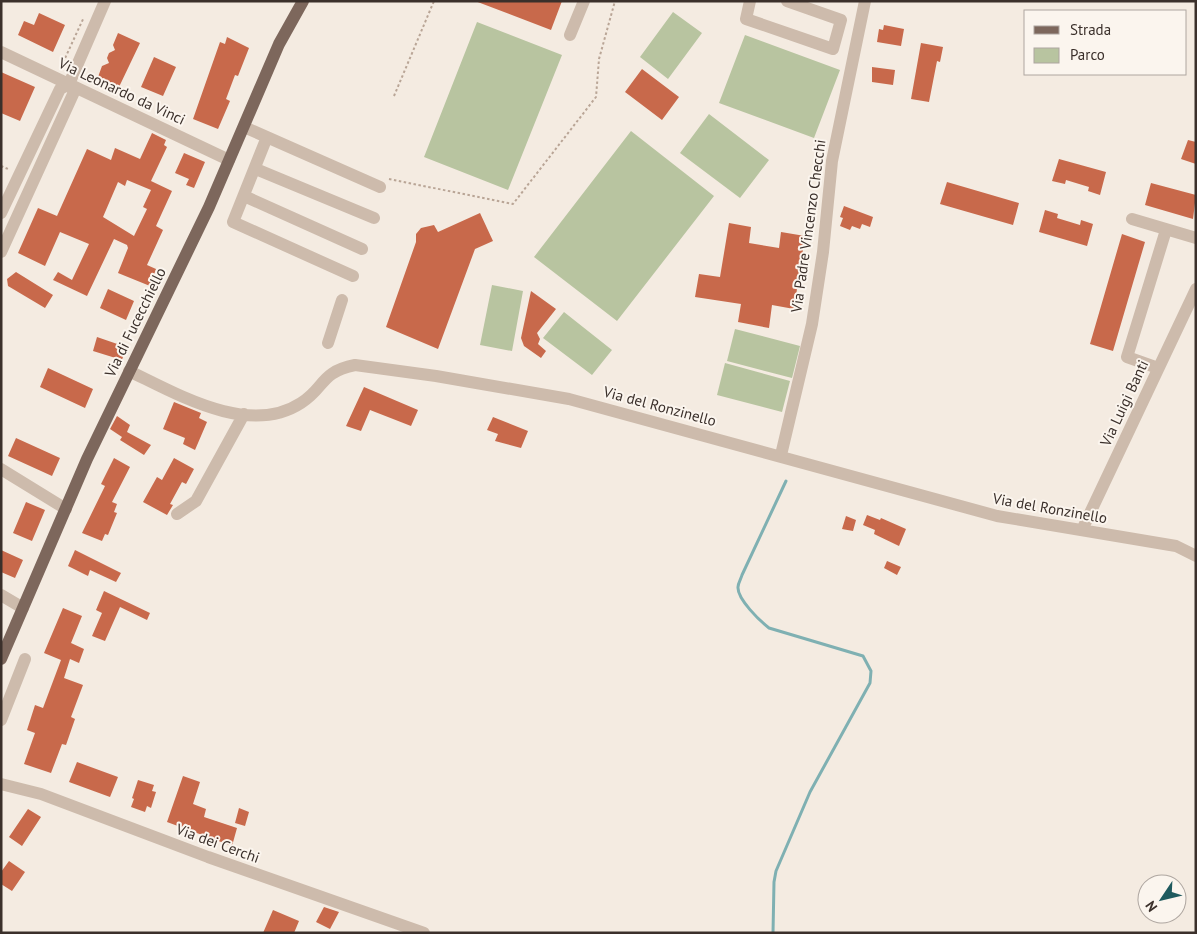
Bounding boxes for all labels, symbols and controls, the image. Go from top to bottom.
legend [1024,10,1187,75]
text: Strada [1070,20,1111,39]
text: Parco [1070,45,1105,64]
street label: Via Leonardo da Vinci [55,53,188,129]
street label: Via Padre Vincenzo Checchi [786,138,830,315]
street label: Via di Fucecchiello [100,264,170,381]
street label: Via Luigi Banti [1095,357,1152,450]
street label: Via del Ronzinello [601,382,718,430]
street label: Via del Ronzinello [990,488,1109,527]
street label: Via dei Cerchi [173,819,262,867]
north arrow [1137,874,1187,924]
text: N [1141,898,1161,915]

